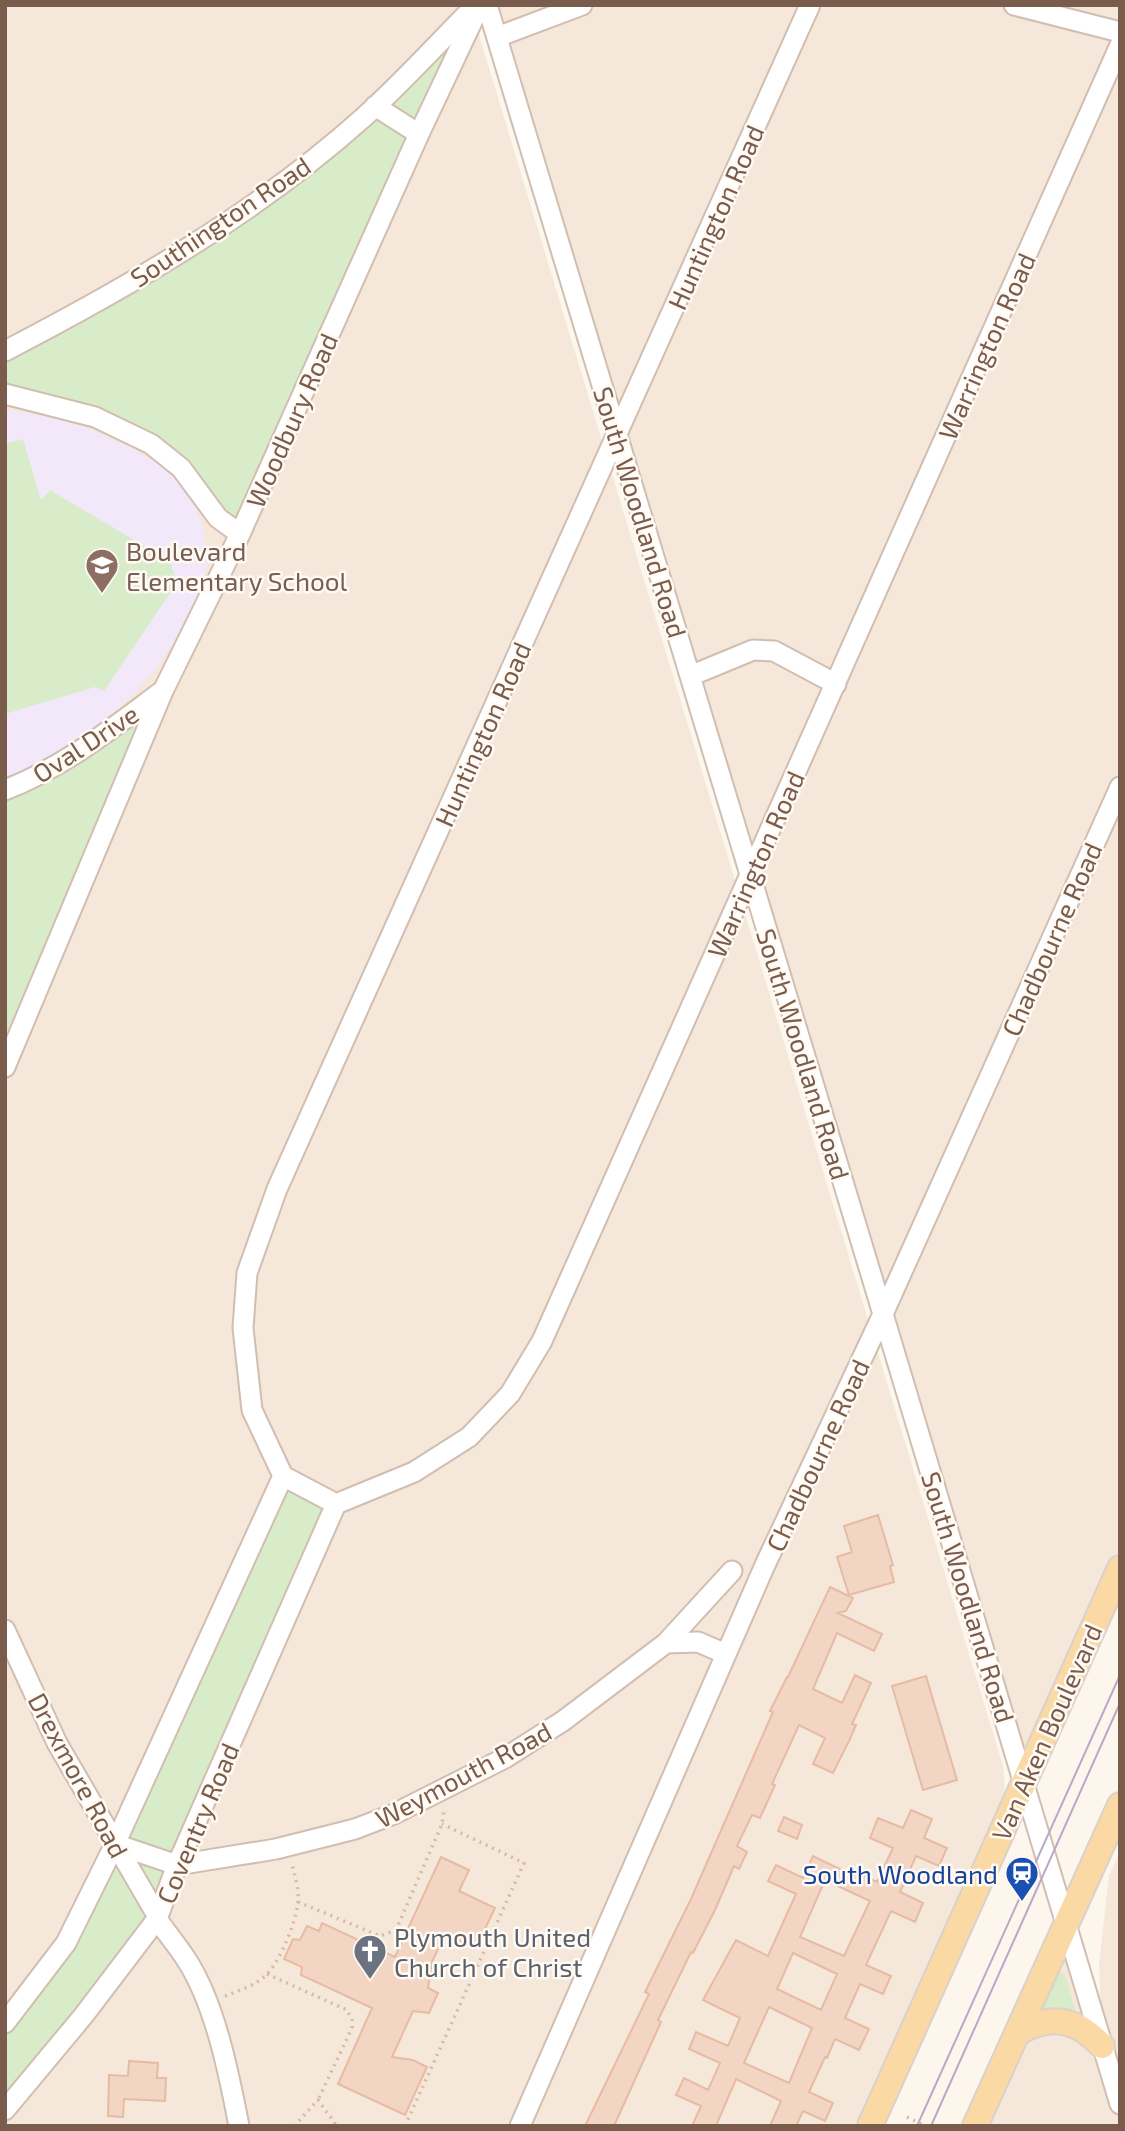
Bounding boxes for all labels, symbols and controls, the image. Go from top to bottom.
street label: Huntington Road [660,120,770,314]
street label: Southington Road [124,149,316,293]
street label: Warrington Road [931,248,1041,444]
street label: Woodbury Road [239,328,343,512]
street label: South Woodland Road [588,383,694,641]
place label: Boulevard Elementary School [126,535,348,596]
school or university icon: Boulevard Elementary School [83,546,121,595]
street label: Huntington Road [427,637,537,831]
street label: Oval Drive [26,697,144,789]
street label: Warrington Road [700,766,810,962]
street label: Chadbourne Road [994,837,1108,1041]
street label: South Woodland Road [751,925,857,1183]
street label: Chadbourne Road [759,1354,875,1556]
street label: South Woodland Road [916,1468,1022,1726]
street label: Van Aken Boulevard [984,1619,1108,1845]
street label: Drexmore Road [23,1687,135,1863]
street label: Weymouth Road [370,1715,556,1833]
street label: Coventry Road [149,1738,245,1908]
station icon: South Woodland [1003,1854,1041,1903]
place label: South Woodland [803,1858,998,1889]
place label: Plymouth United Church of Christ [394,1921,591,1982]
church icon: Plymouth United Church of Christ [351,1932,389,1981]

